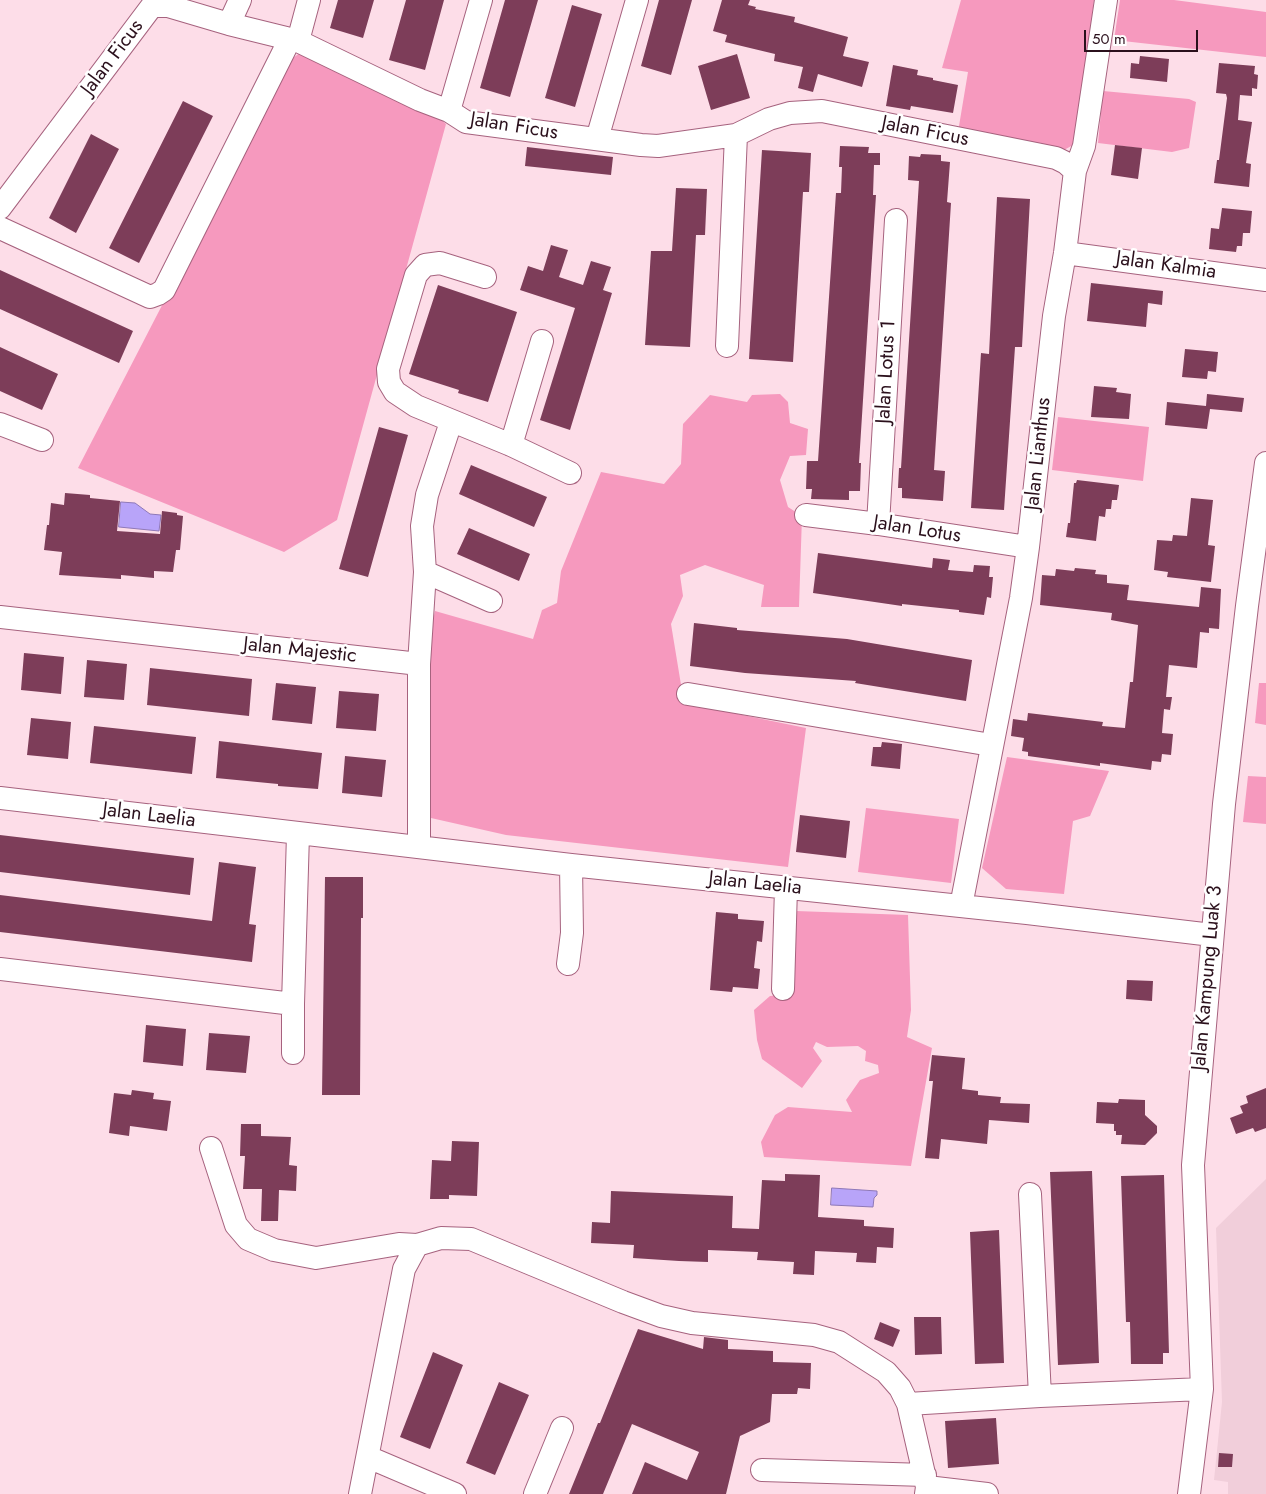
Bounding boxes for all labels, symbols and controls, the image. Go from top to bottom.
street label: Jalan Ficus [77,15,149,101]
scale bar [1086,20,1200,52]
text: 50 m [1092,28,1126,50]
street label: Jalan Ficus [468,108,560,146]
street label: Jalan Ficus [879,112,971,152]
street label: Jalan Kalmia [1114,247,1218,285]
street label: Jalan Lotus 1 [872,320,902,424]
street label: Jalan Lianthus [1021,396,1057,512]
street label: Jalan Lotus [871,511,963,549]
street label: Jalan Majestic [242,633,358,669]
street label: Jalan Laelia [101,798,197,834]
street label: Jalan Laelia [707,867,803,901]
street label: Jalan Kampung Luak 3 [1188,884,1228,1072]

